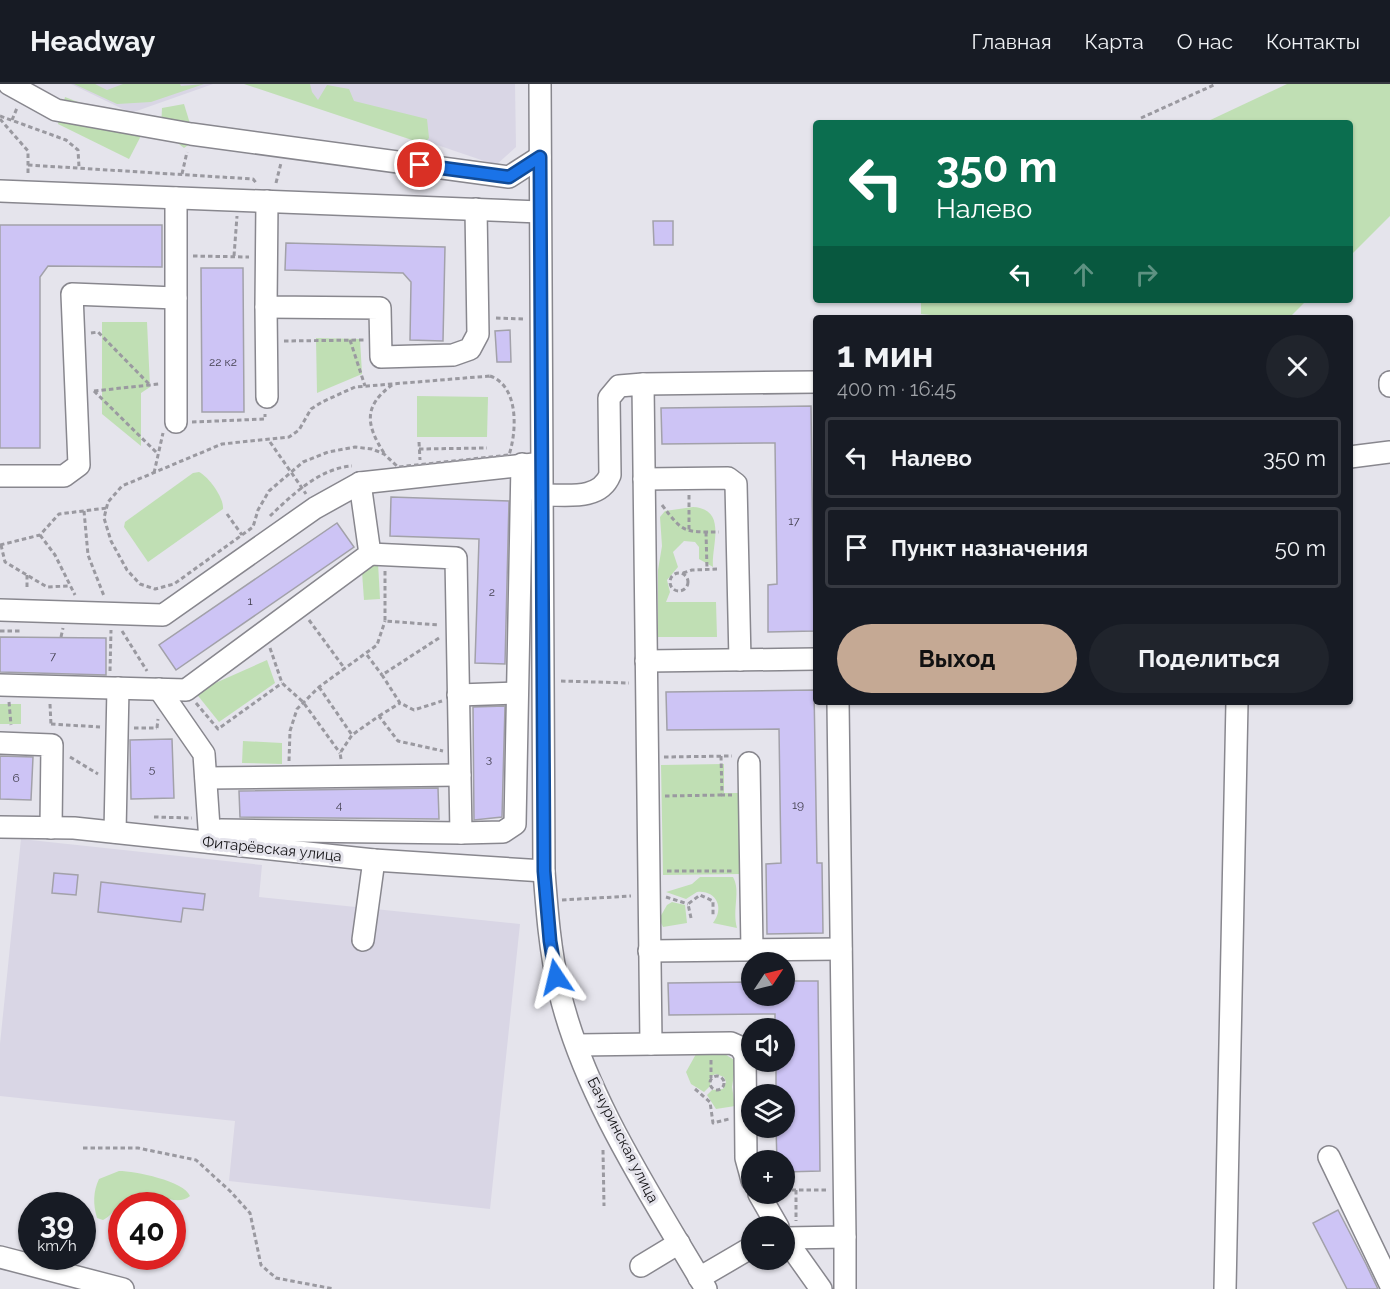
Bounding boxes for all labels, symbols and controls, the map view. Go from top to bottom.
text: Headway [30,25,155,58]
text: Главная [972,29,1052,54]
text: Карта [1085,29,1144,54]
text: О нас [1177,29,1233,54]
text: Контакты [1266,29,1360,54]
pin [394,139,445,190]
text: 350 m [936,143,1058,192]
icon: left [837,144,915,222]
icon: arrive [403,148,436,181]
text: Налево [936,193,1032,224]
icon: left [1004,258,1037,291]
icon: ahead [1067,258,1100,291]
icon: right [1130,258,1163,291]
text: 1 мин [837,333,933,375]
button: close [1266,335,1329,398]
house number: 22 к2 [209,355,237,369]
text: 400 m · 16:45 [837,377,956,401]
icon: left [840,441,873,474]
text: Налево [891,445,972,471]
text: 350 m [1263,445,1326,471]
house number: 17 [788,514,800,528]
icon: arrive [840,531,873,564]
text: Пункт назначения [891,535,1088,561]
text: 50 m [1275,535,1326,561]
house number: 2 [489,585,495,599]
house number: 1 [247,594,253,608]
button: Выход [837,624,1077,693]
button: Поделиться [1089,624,1329,693]
house number: 7 [50,649,57,663]
house number: 3 [486,752,492,766]
house number: 5 [149,762,156,776]
house number: 6 [12,771,20,785]
house number: 4 [336,798,343,812]
house number: 19 [792,798,804,812]
street label: Фитарёвская улица [201,833,343,865]
position arrow [524,945,588,1009]
north arrow [741,952,795,1006]
map controls [741,952,795,1270]
button: sound [741,1018,795,1072]
street label: Бачуринская улица [584,1074,662,1206]
button: layers [741,1084,795,1138]
button: + [741,1150,795,1204]
speed limit sign: 40 [108,1192,186,1270]
text: 39 [40,1206,74,1241]
button: − [741,1216,795,1270]
text: km/h [37,1237,77,1255]

